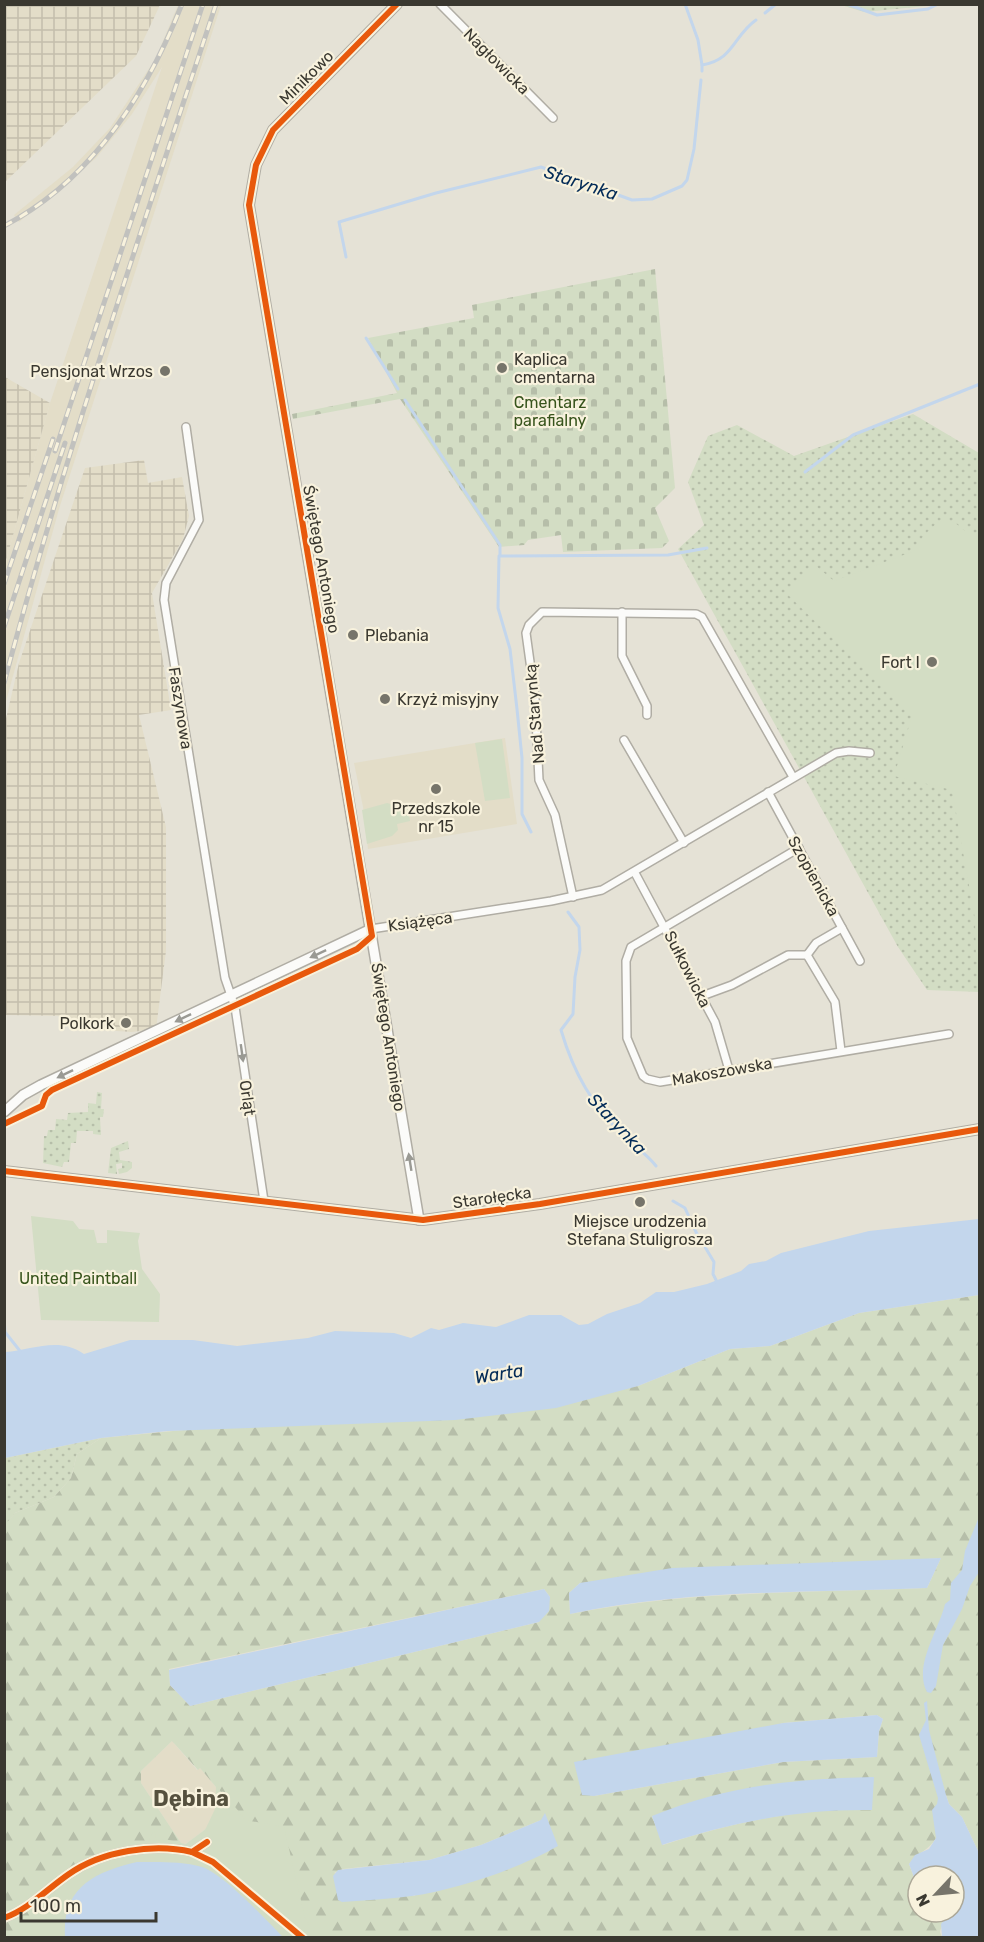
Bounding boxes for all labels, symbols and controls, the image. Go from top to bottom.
street label: Nagłowicka [460,24,534,98]
street label: Minikowo [275,46,337,108]
water label: Starynka [541,161,621,205]
place label: Kaplica cmentarna [514,350,595,387]
marker: Kaplica cmentarna [495,361,509,375]
place label: Pensjonat Wrzos [30,362,153,381]
marker: Pensjonat Wrzos [158,364,172,378]
park label: Cmentarz parafialny [514,393,587,430]
street label: Świętego Antoniego [298,483,345,635]
place label: Plebania [365,626,429,645]
marker: Plebania [346,628,360,642]
place label: Fort I [881,653,920,672]
marker: Fort I [925,655,939,669]
street label: Nad Starynką [521,663,548,765]
street label: Faszynowa [165,666,196,751]
place label: Krzyż misyjny [397,690,499,709]
marker: Krzyż misyjny [378,692,392,706]
marker: Przedszkole nr 15 [429,782,443,796]
place label: Przedszkole nr 15 [391,799,481,836]
street label: Szopienicka [784,833,843,920]
street label: Książęca [387,908,454,936]
street label: Sułkowicka [660,928,715,1011]
one-way arrow [309,950,326,959]
street label: Świętego Antoniego [366,961,411,1113]
place label: Polkork [59,1014,115,1033]
one-way arrow [175,1014,192,1023]
marker: Polkork [119,1016,133,1030]
one-way arrow [237,1044,246,1063]
street label: Makoszowska [670,1053,774,1090]
one-way arrow [57,1069,74,1078]
street label: Orląt [236,1079,259,1117]
water label: Starynka [583,1089,651,1160]
one-way arrow [405,1153,414,1172]
street label: Starołęcka [451,1183,533,1213]
marker: Miejsce urodzenia Stefana Stuligrosza [633,1195,647,1209]
place label: Miejsce urodzenia Stefana Stuligrosza [567,1212,713,1249]
park label: United Paintball [19,1269,137,1288]
water label: Warta [473,1359,525,1389]
district label: Dębina [153,1785,229,1812]
north arrow [906,1864,966,1924]
scale bar [21,1885,156,1923]
text: N [912,1891,934,1910]
text: 100 m [30,1895,81,1917]

